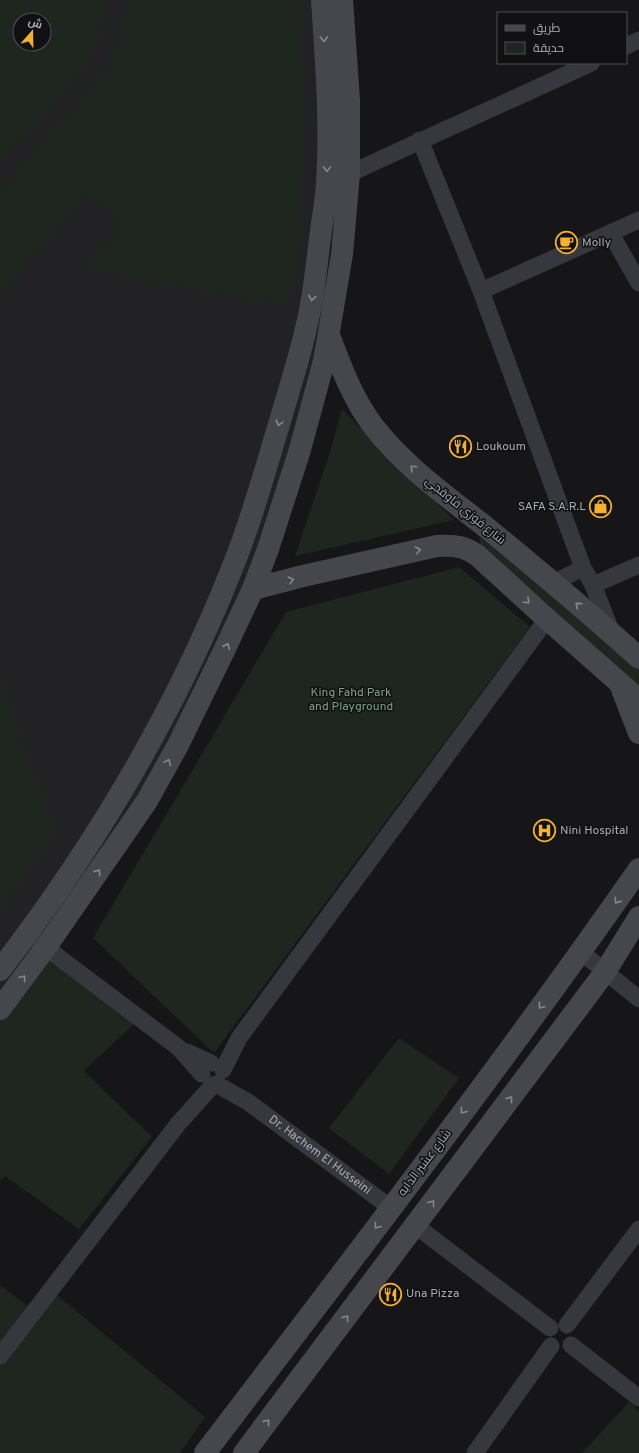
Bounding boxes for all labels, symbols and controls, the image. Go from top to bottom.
north arrow [12,12,52,52]
legend [497,12,627,64]
text: ش [26,15,44,33]
text: طريق [533,21,561,37]
one-way arrow [320,36,329,42]
text: حديقة [533,41,564,57]
one-way arrow [323,166,331,172]
cafe icon: Molly [553,230,579,256]
place label: Molly [582,235,611,251]
one-way arrow [309,295,317,301]
one-way arrow [275,420,284,427]
restaurant icon: Loukoum [447,434,473,460]
place label: Loukoum [476,439,526,455]
one-way arrow [411,466,418,473]
street label: شارع فوزي قاوقجي [421,473,509,549]
shop icon: SAFA S.A.R.L [588,494,614,520]
place label: SAFA S.A.R.L [518,499,586,515]
one-way arrow [414,547,421,555]
one-way arrow [288,576,294,584]
one-way arrow [522,596,530,604]
one-way arrow [576,602,583,609]
one-way arrow [222,643,230,650]
park label: King Fahd Park and Playground [309,685,393,715]
one-way arrow [164,759,171,766]
hospital icon: Nini Hospital [532,818,558,844]
place label: Nini Hospital [560,823,629,839]
one-way arrow [93,869,100,876]
one-way arrow [614,897,622,904]
one-way arrow [18,975,25,982]
one-way arrow [539,1002,546,1009]
one-way arrow [505,1097,512,1104]
one-way arrow [461,1106,468,1113]
street label: Dr. Hachem El Husseini [265,1112,374,1199]
street label: شارع عشير الدايه [395,1126,455,1200]
one-way arrow [428,1201,435,1208]
one-way arrow [375,1222,382,1229]
restaurant icon: Una Pizza [377,1281,403,1307]
place label: Una Pizza [406,1286,459,1302]
one-way arrow [341,1316,348,1323]
one-way arrow [263,1419,270,1426]

